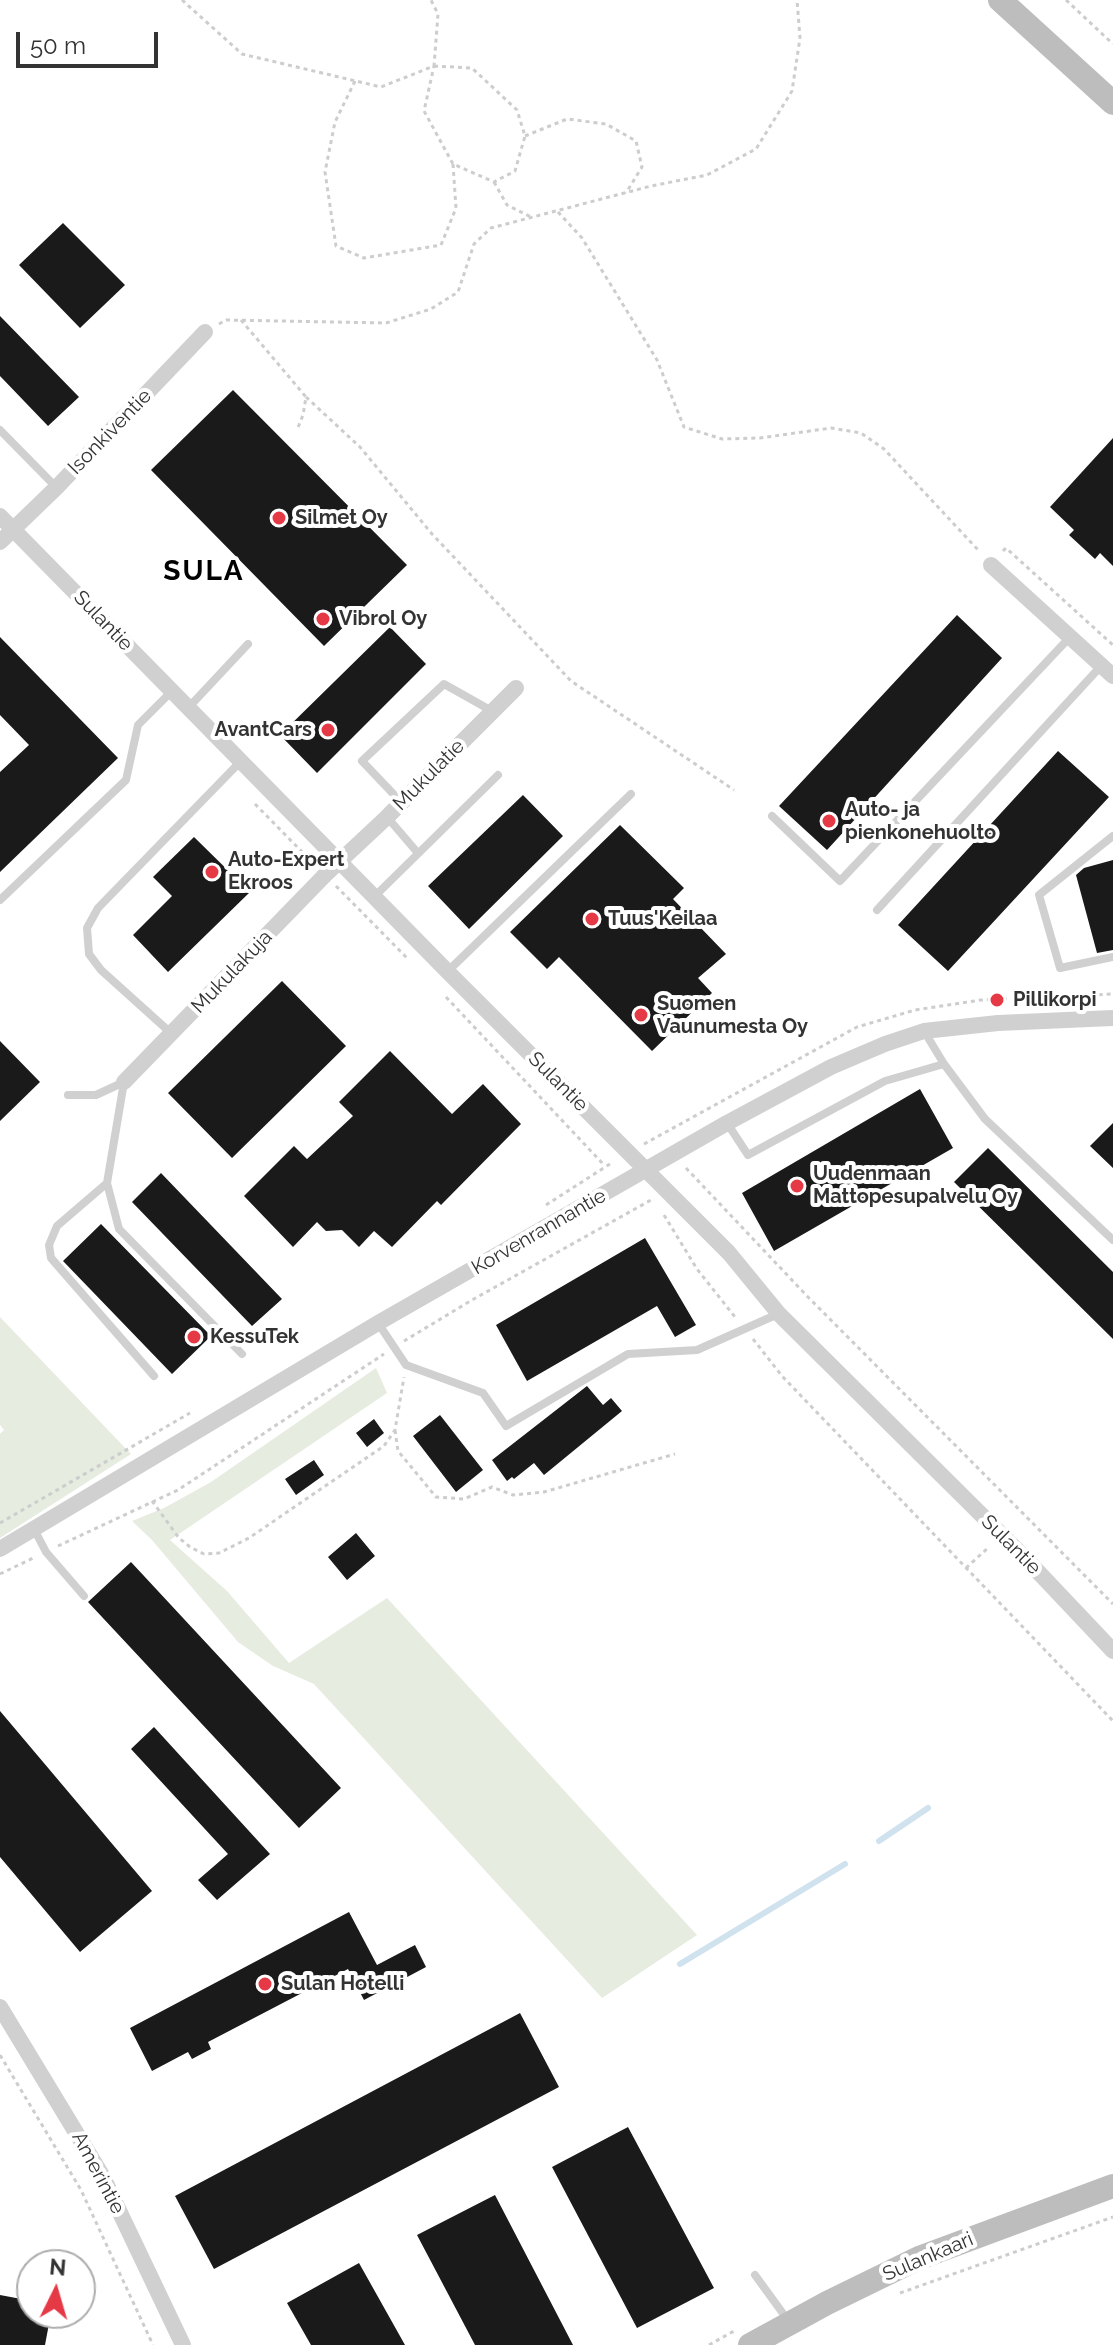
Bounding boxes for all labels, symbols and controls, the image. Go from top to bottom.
scale bar [20,16,162,66]
text: 50 m [30,31,86,60]
street label: Isonkiventie [63,384,157,480]
place label: Silmet Oy [295,506,388,530]
marker: Silmet Oy [270,509,288,527]
district label: SULA [163,555,245,589]
street label: Sulantie [68,586,138,656]
place label: Vibrol Oy [339,607,427,631]
marker: Vibrol Oy [314,610,332,628]
place label: AvantCars [215,718,312,742]
marker: AvantCars [319,721,337,739]
street label: Mukulatie [388,734,470,816]
place label: Auto- ja pienkonehuolto [845,798,996,845]
marker: Auto- ja pienkonehuolto [820,812,838,830]
place label: Auto-Expert Ekroos [228,848,344,895]
marker: Auto-Expert Ekroos [203,863,221,881]
place label: Tuus'Keilaa [608,907,717,931]
marker: Tuus'Keilaa [583,910,601,928]
street label: Mukulakuja [187,925,277,1019]
place label: Pillikorpi [1013,988,1097,1012]
marker: Pillikorpi [988,991,1006,1009]
place label: Suomen Vaunumesta Oy [657,992,808,1039]
marker: Suomen Vaunumesta Oy [632,1006,650,1024]
street label: Sulantie [523,1047,593,1117]
place label: Uudenmaan Mattopesupalvelu Oy [813,1162,1018,1209]
marker: Uudenmaan Mattopesupalvelu Oy [788,1177,806,1195]
street label: Korvenrannantie [467,1184,611,1280]
place label: KessuTek [210,1325,299,1349]
marker: KessuTek [185,1328,203,1346]
street label: Sulantie [976,1510,1046,1580]
place label: Sulan Hotelli [281,1972,404,1996]
marker: Sulan Hotelli [256,1975,274,1993]
street label: Amerintie [66,2128,130,2218]
street label: Sulankaari [879,2227,977,2287]
north arrow [16,2249,96,2329]
text: N [48,2253,67,2281]

